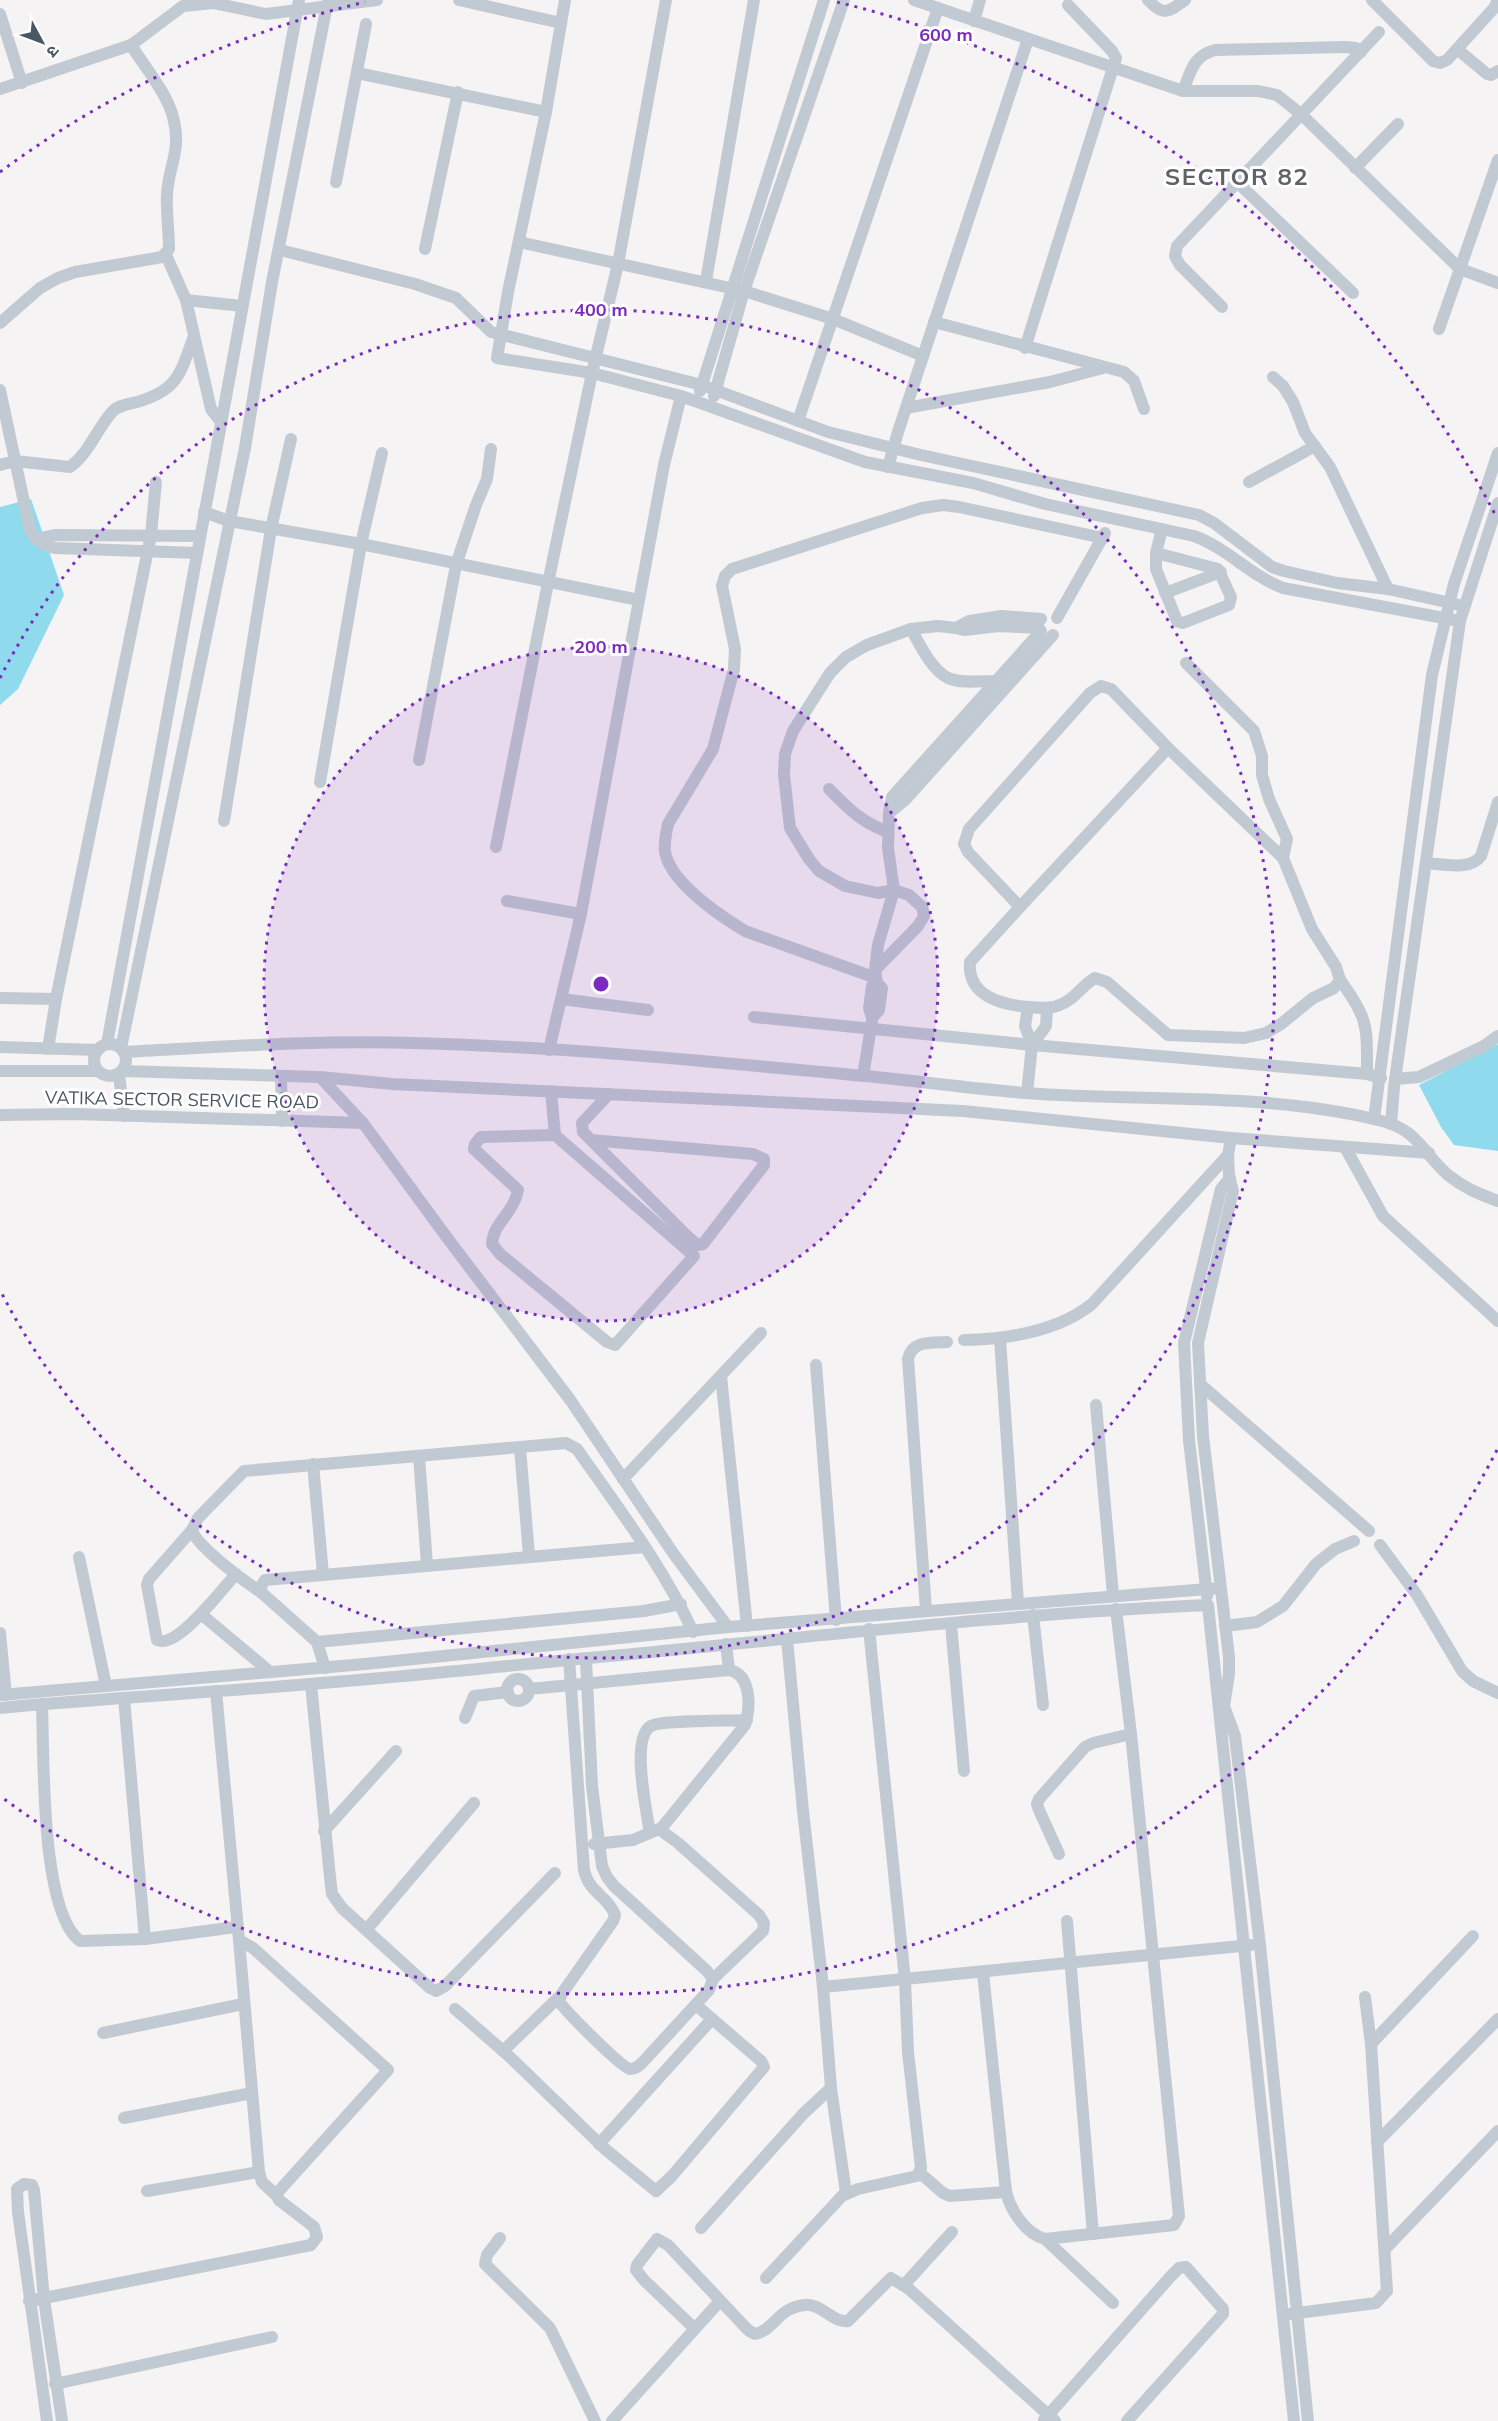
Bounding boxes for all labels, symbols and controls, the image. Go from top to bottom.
north arrow [12,12,72,72]
text: 600 m [919,23,973,46]
text: उ [42,42,64,62]
district label: SECTOR 82 [1165,161,1309,191]
text: 400 m [574,298,628,321]
text: 200 m [574,635,628,658]
centre of rings [591,974,611,994]
street label: VATIKA SECTOR SERVICE ROAD [45,1086,319,1113]

